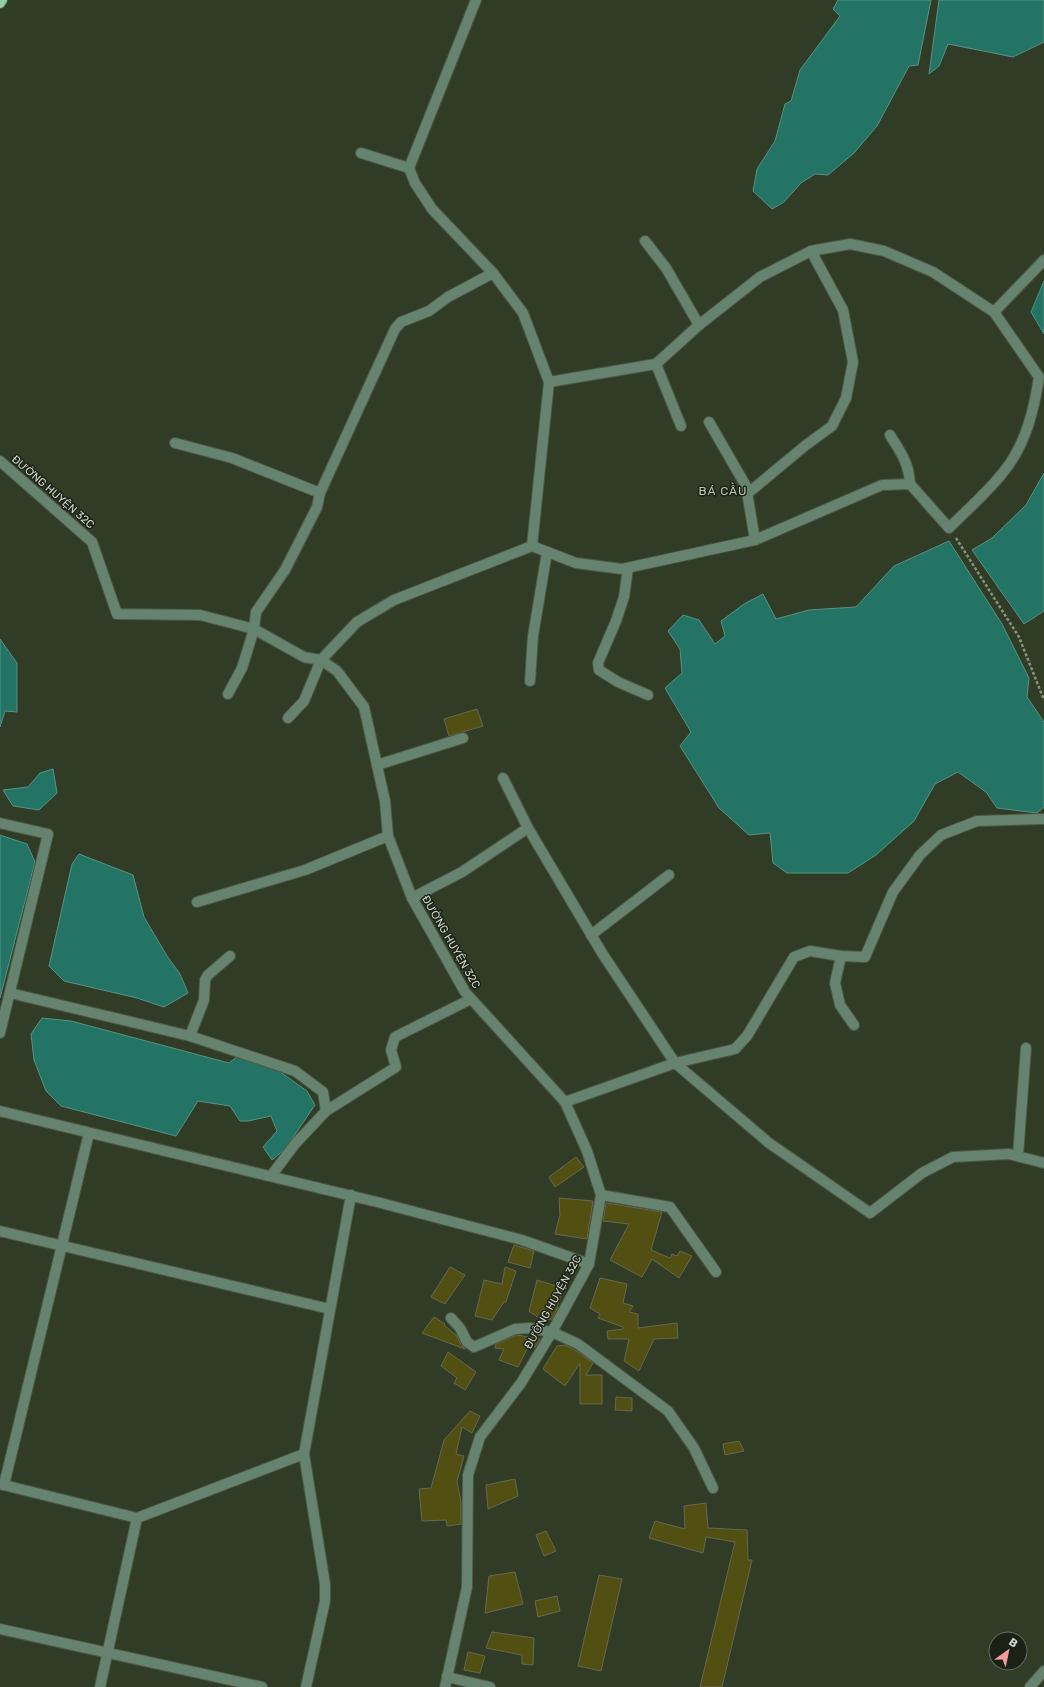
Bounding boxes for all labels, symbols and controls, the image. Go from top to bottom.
street label: ĐƯỜNG HUYỆN 32C [9,453,97,531]
district label: BÁ CẦU [699,482,747,498]
street label: ĐƯỜNG HUYỆN 32C [419,893,483,991]
street label: ĐƯỜNG HUYỆN 32C [522,1253,584,1351]
north arrow [988,1631,1028,1671]
text: B [1006,1635,1020,1651]

